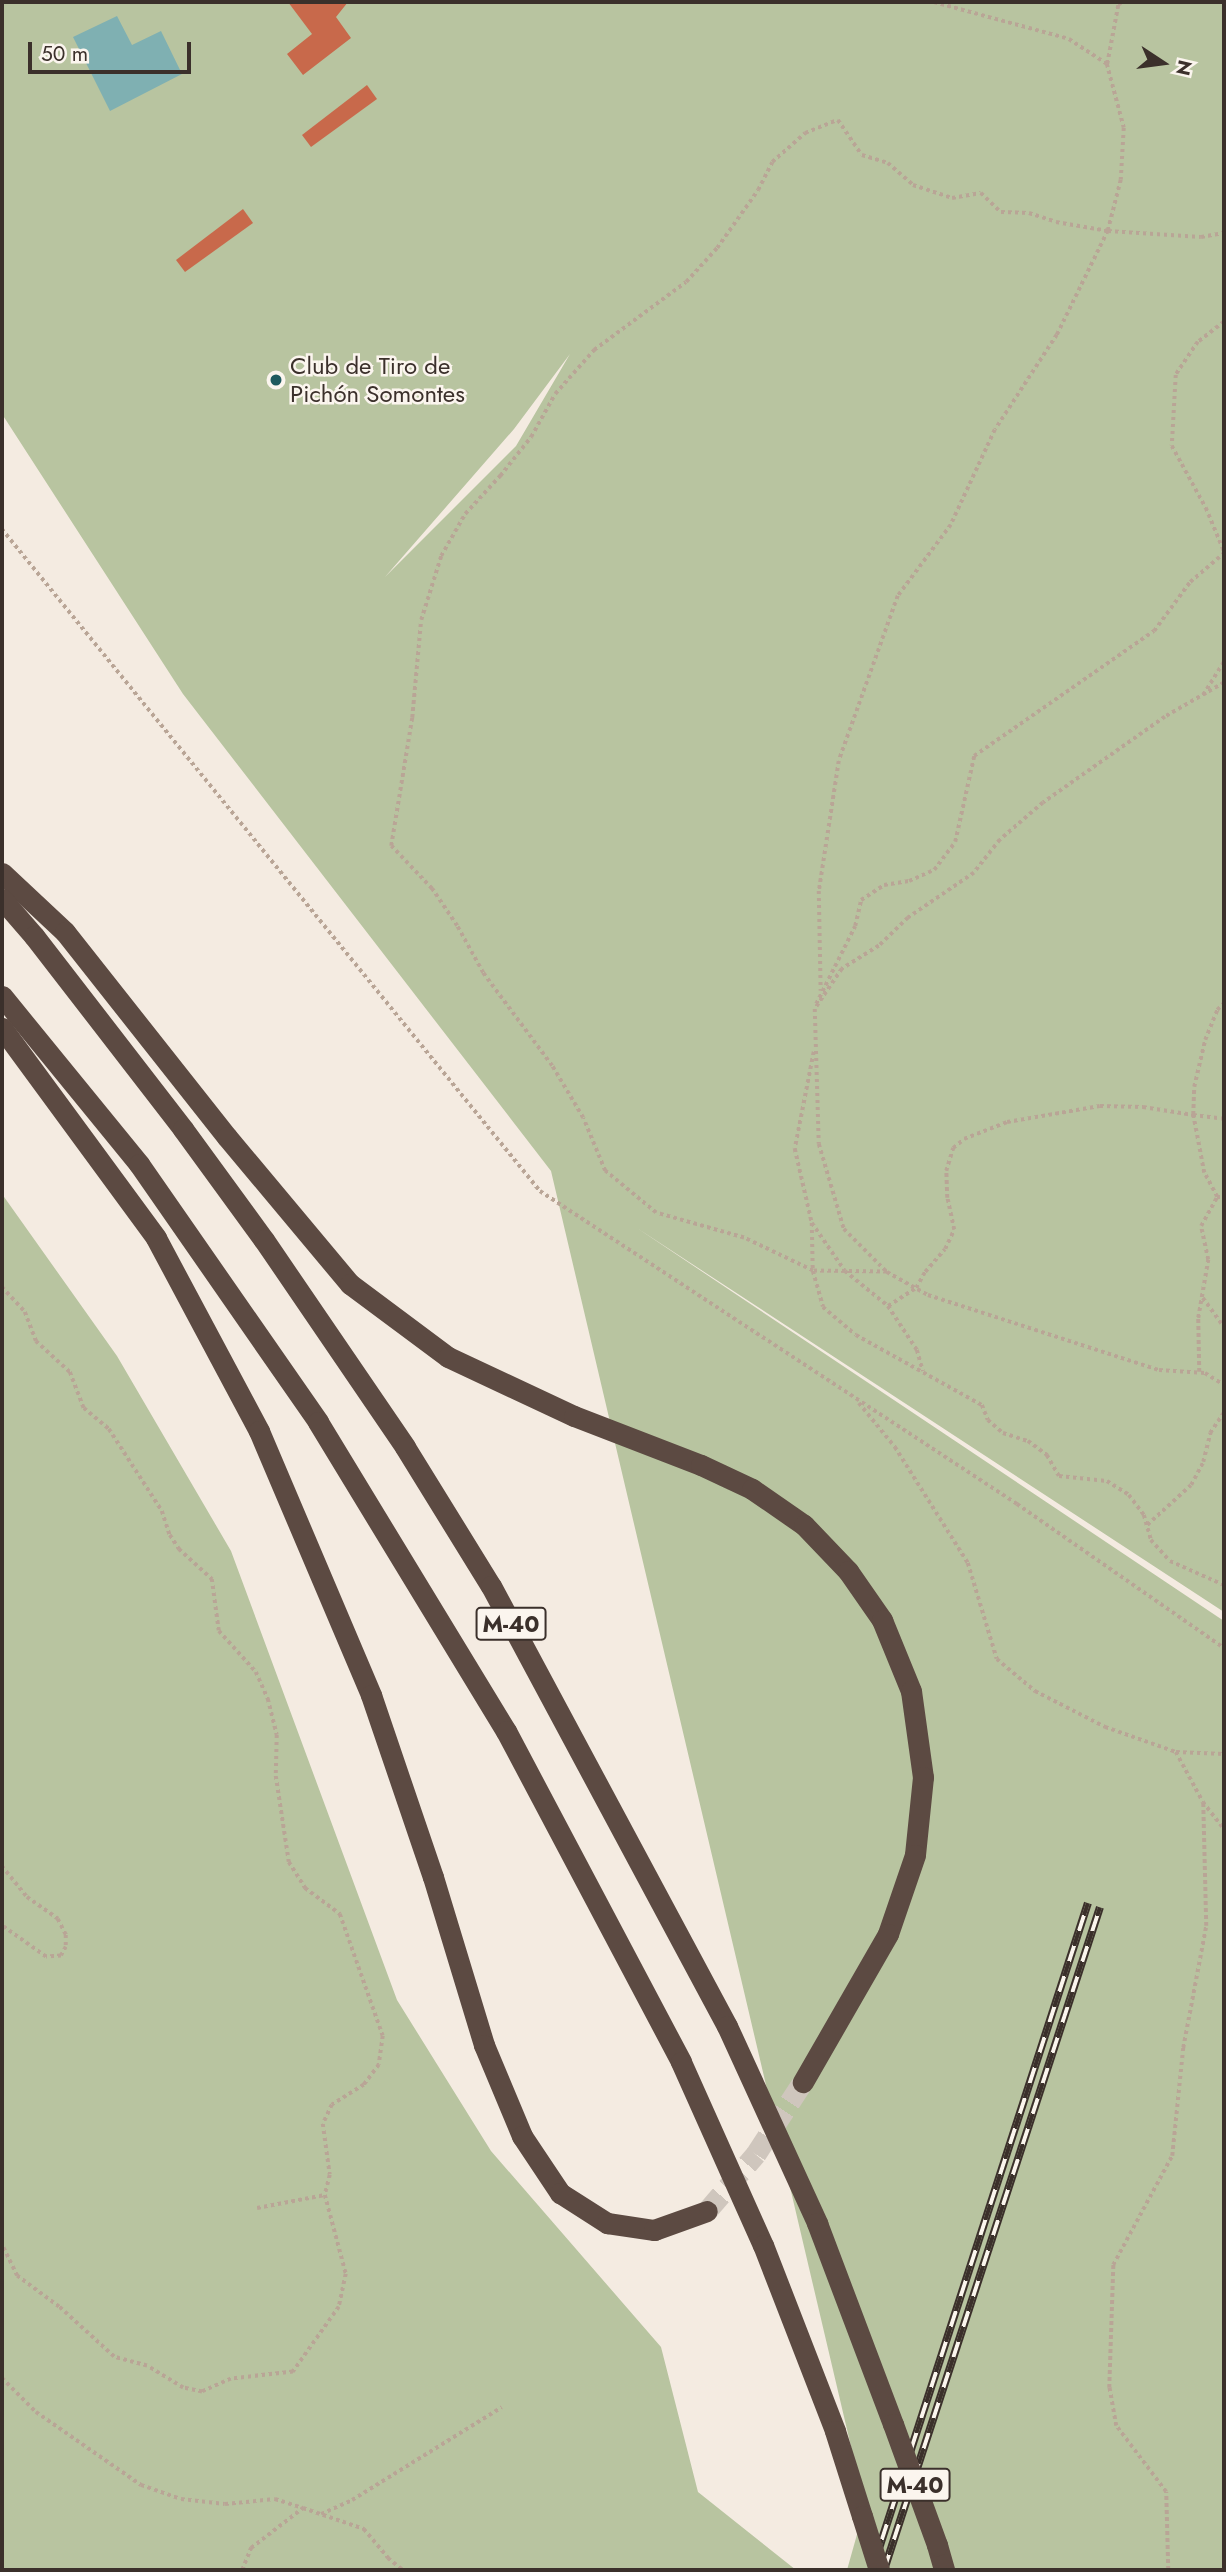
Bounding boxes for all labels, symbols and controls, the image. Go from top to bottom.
scale bar [32,28,194,72]
north arrow [1128,28,1198,98]
text: 50 m [41,39,88,69]
text: N [1169,57,1199,78]
place label: Club de Tiro de Pichón Somontes [290,352,465,408]
marker: Club de Tiro de Pichón Somontes [268,372,284,388]
road number: M-40 [474,1604,548,1644]
road number: M-40 [878,2466,952,2504]

